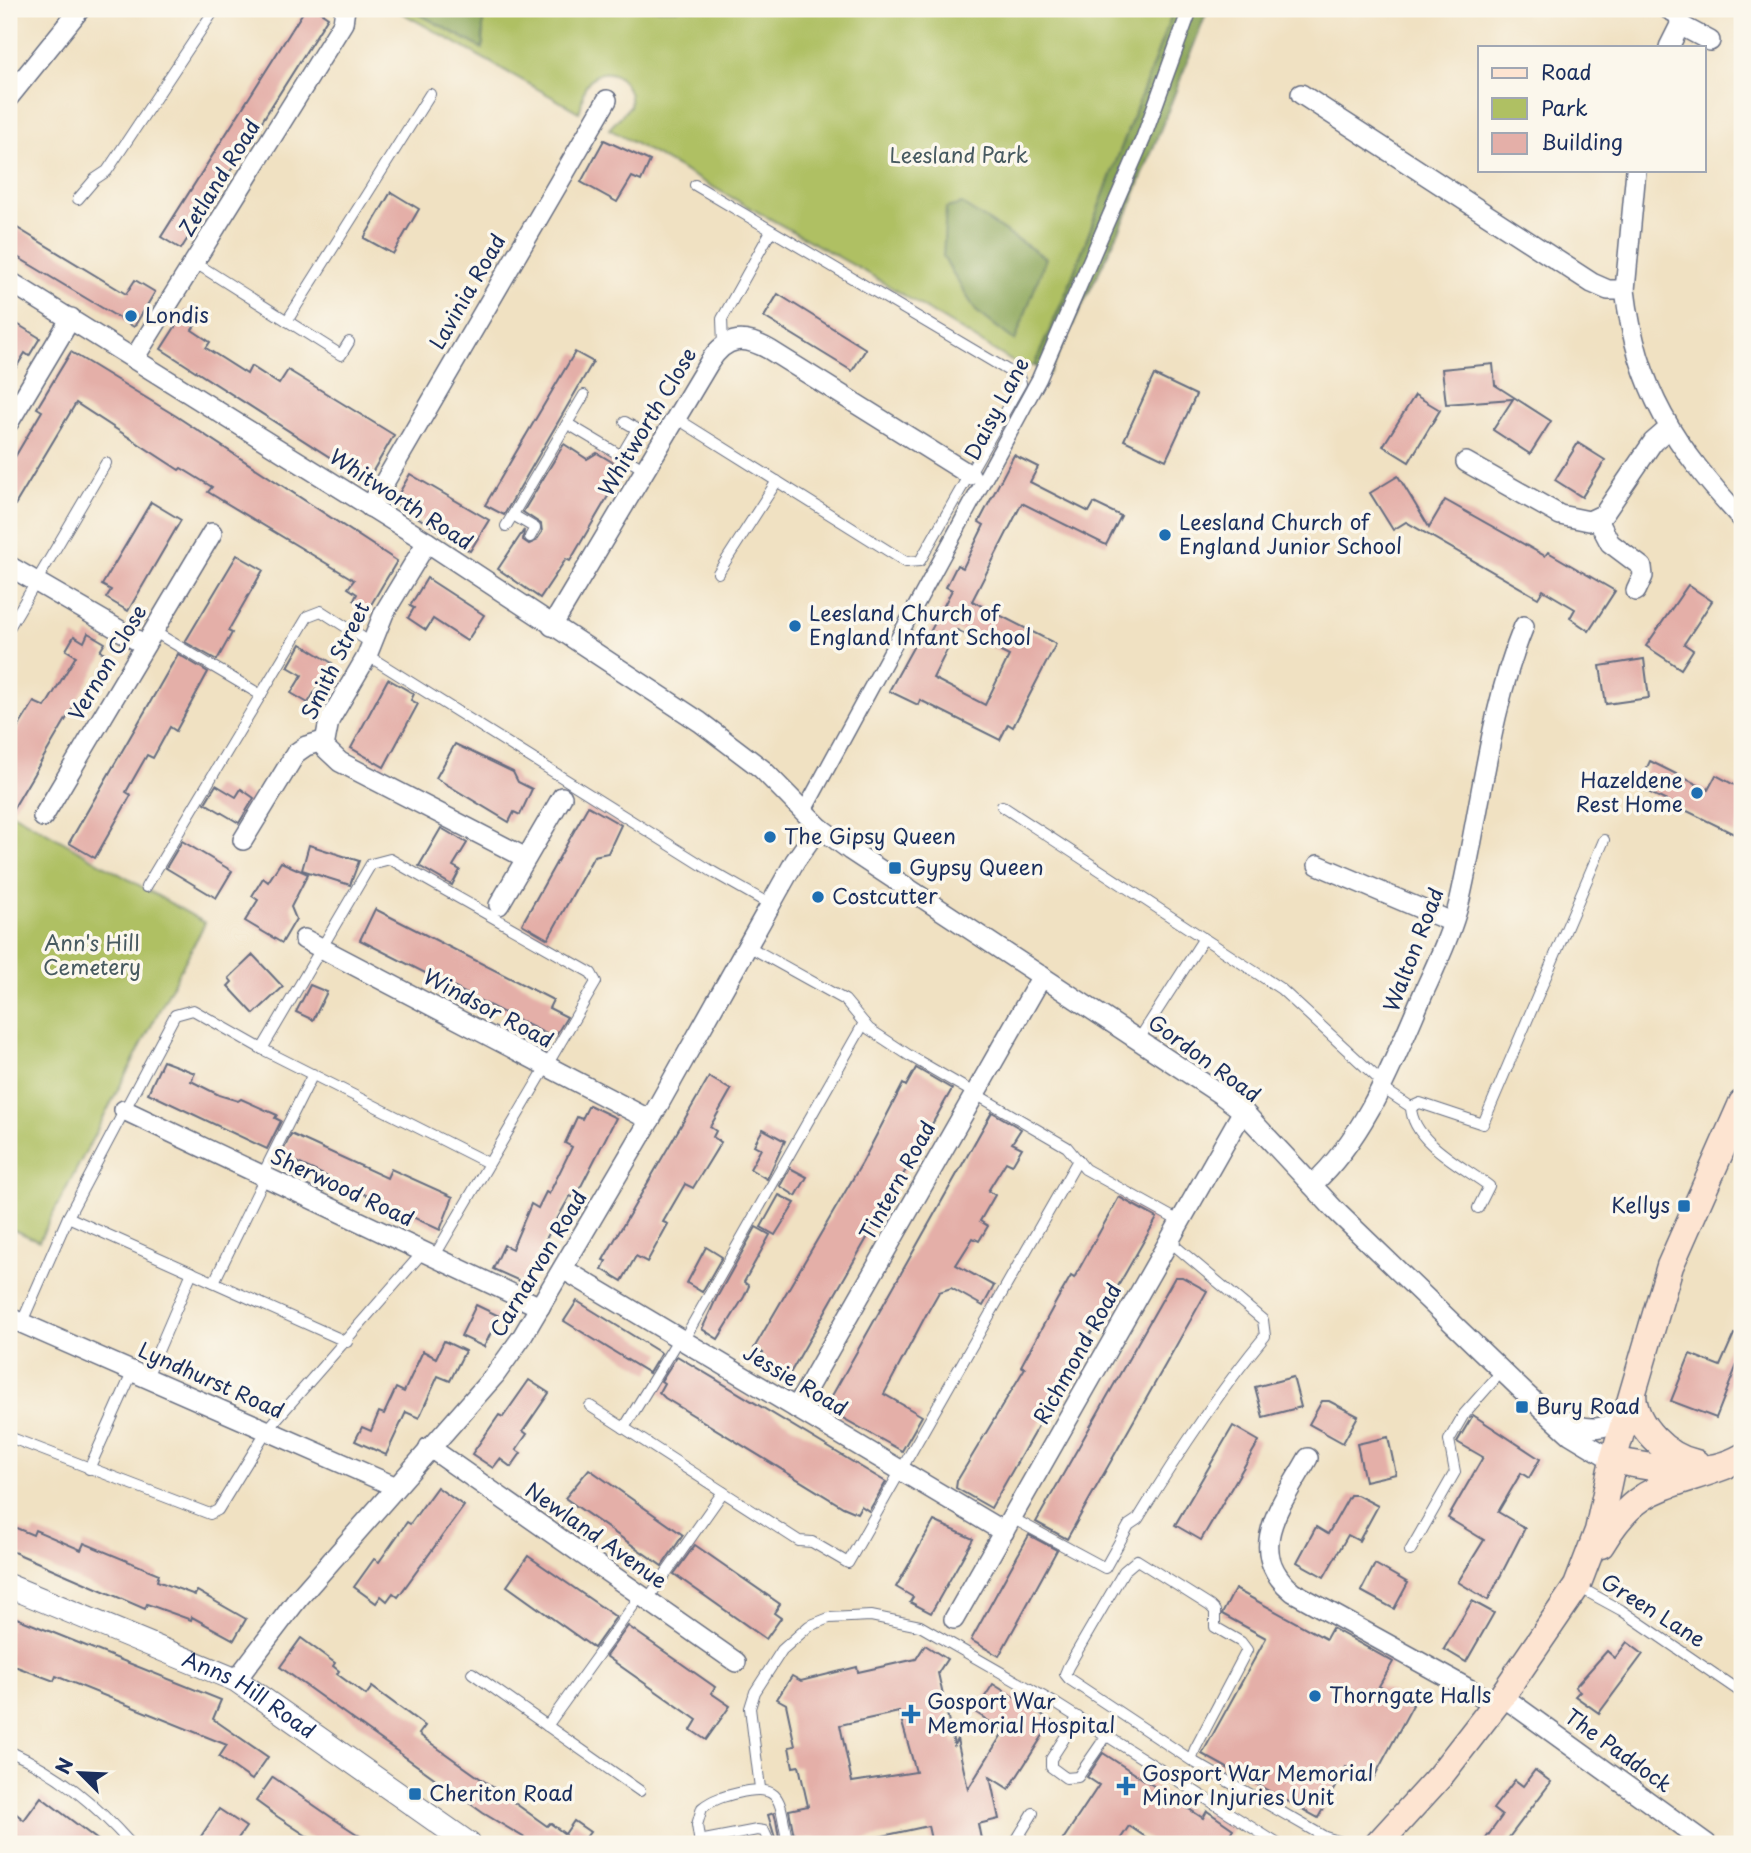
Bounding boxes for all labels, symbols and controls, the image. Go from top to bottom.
legend [1478,46,1706,172]
text: Road [1541,55,1592,87]
text: Park [1541,91,1588,123]
street label: Zetland Road [170,112,267,242]
text: Building [1541,125,1623,157]
park label: Leesland Park [890,138,1029,170]
street label: Lavinia Road [420,227,512,355]
place label: Londis [145,298,209,330]
marker: Londis [123,308,139,324]
street label: Whitworth Close [589,341,703,501]
street label: Daisy Lane [955,351,1036,465]
street label: Whitworth Road [324,440,480,557]
place label: Leesland Church of England Junior School [1179,505,1402,561]
marker: Leesland Church of England Junior School [1157,527,1173,543]
street label: Smith Street [292,596,377,725]
place label: Leesland Church of England Infant School [809,596,1031,652]
street label: Vernon Close [59,598,154,726]
marker: Leesland Church of England Infant School [787,618,803,634]
place label: Hazeldene Rest Home [1576,763,1683,819]
marker: Hazeldene Rest Home [1689,785,1705,801]
place label: The Gipsy Queen [784,819,956,851]
marker: The Gipsy Queen [762,829,778,845]
place label: Gypsy Queen [909,850,1044,882]
marker: Gypsy Queen [887,860,903,876]
place label: Costcutter [832,879,938,911]
street label: Walton Road [1374,882,1451,1016]
marker: Costcutter [810,889,826,905]
park label: Ann's Hill Cemetery [43,926,141,982]
street label: Windsor Road [418,959,560,1055]
street label: Gordon Road [1142,1005,1268,1109]
street label: Tintern Road [850,1114,942,1246]
street label: Sherwood Road [266,1139,420,1233]
street label: Carnarvon Road [481,1183,594,1343]
place label: Kellys [1611,1188,1670,1220]
marker: Kellys [1676,1198,1692,1214]
street label: Richmond Road [1024,1277,1128,1430]
street label: Lyndhurst Road [134,1333,290,1426]
street label: Jessie Road [738,1336,854,1423]
place label: Bury Road [1536,1389,1640,1421]
marker: Bury Road [1514,1399,1530,1415]
street label: Newland Avenue [519,1473,675,1595]
street label: Green Lane [1596,1565,1713,1654]
street label: Anns Hill Road [178,1642,323,1745]
place label: Thorngate Halls [1329,1678,1491,1710]
place label: Gosport War Memorial Hospital [927,1684,1115,1740]
marker: Thorngate Halls [1307,1688,1323,1704]
street label: The Paddock [1559,1699,1680,1799]
marker: Gosport War Memorial Hospital [901,1704,921,1724]
north arrow [46,1738,116,1808]
text: N [48,1753,79,1778]
place label: Gosport War Memorial Minor Injuries Unit [1142,1756,1373,1812]
place label: Cheriton Road [429,1776,573,1808]
marker: Gosport War Memorial Minor Injuries Unit [1116,1776,1136,1796]
marker: Cheriton Road [407,1786,423,1802]

